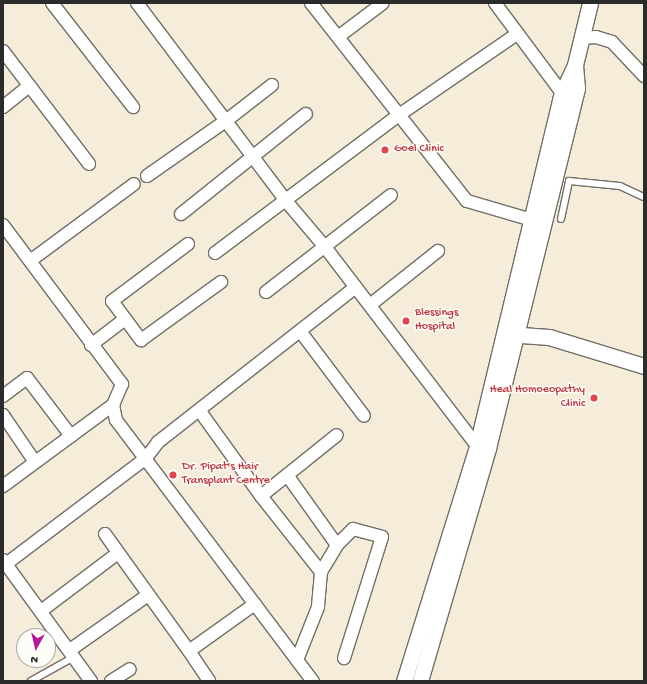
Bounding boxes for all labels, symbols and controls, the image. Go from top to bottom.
place label: Goel Clinic [394,143,444,157]
marker: Goel Clinic [379,144,391,156]
place label: Blessings Hospital [415,307,458,335]
marker: Blessings Hospital [400,315,412,327]
place label: Heal Homoeopathy Clinic [490,384,585,412]
marker: Heal Homoeopathy Clinic [588,392,600,404]
place label: Dr. Pipat's Hair Transplant Centre [182,461,270,489]
marker: Dr. Pipat's Hair Transplant Centre [167,469,179,481]
north arrow [16,628,56,668]
text: N [30,652,39,665]

